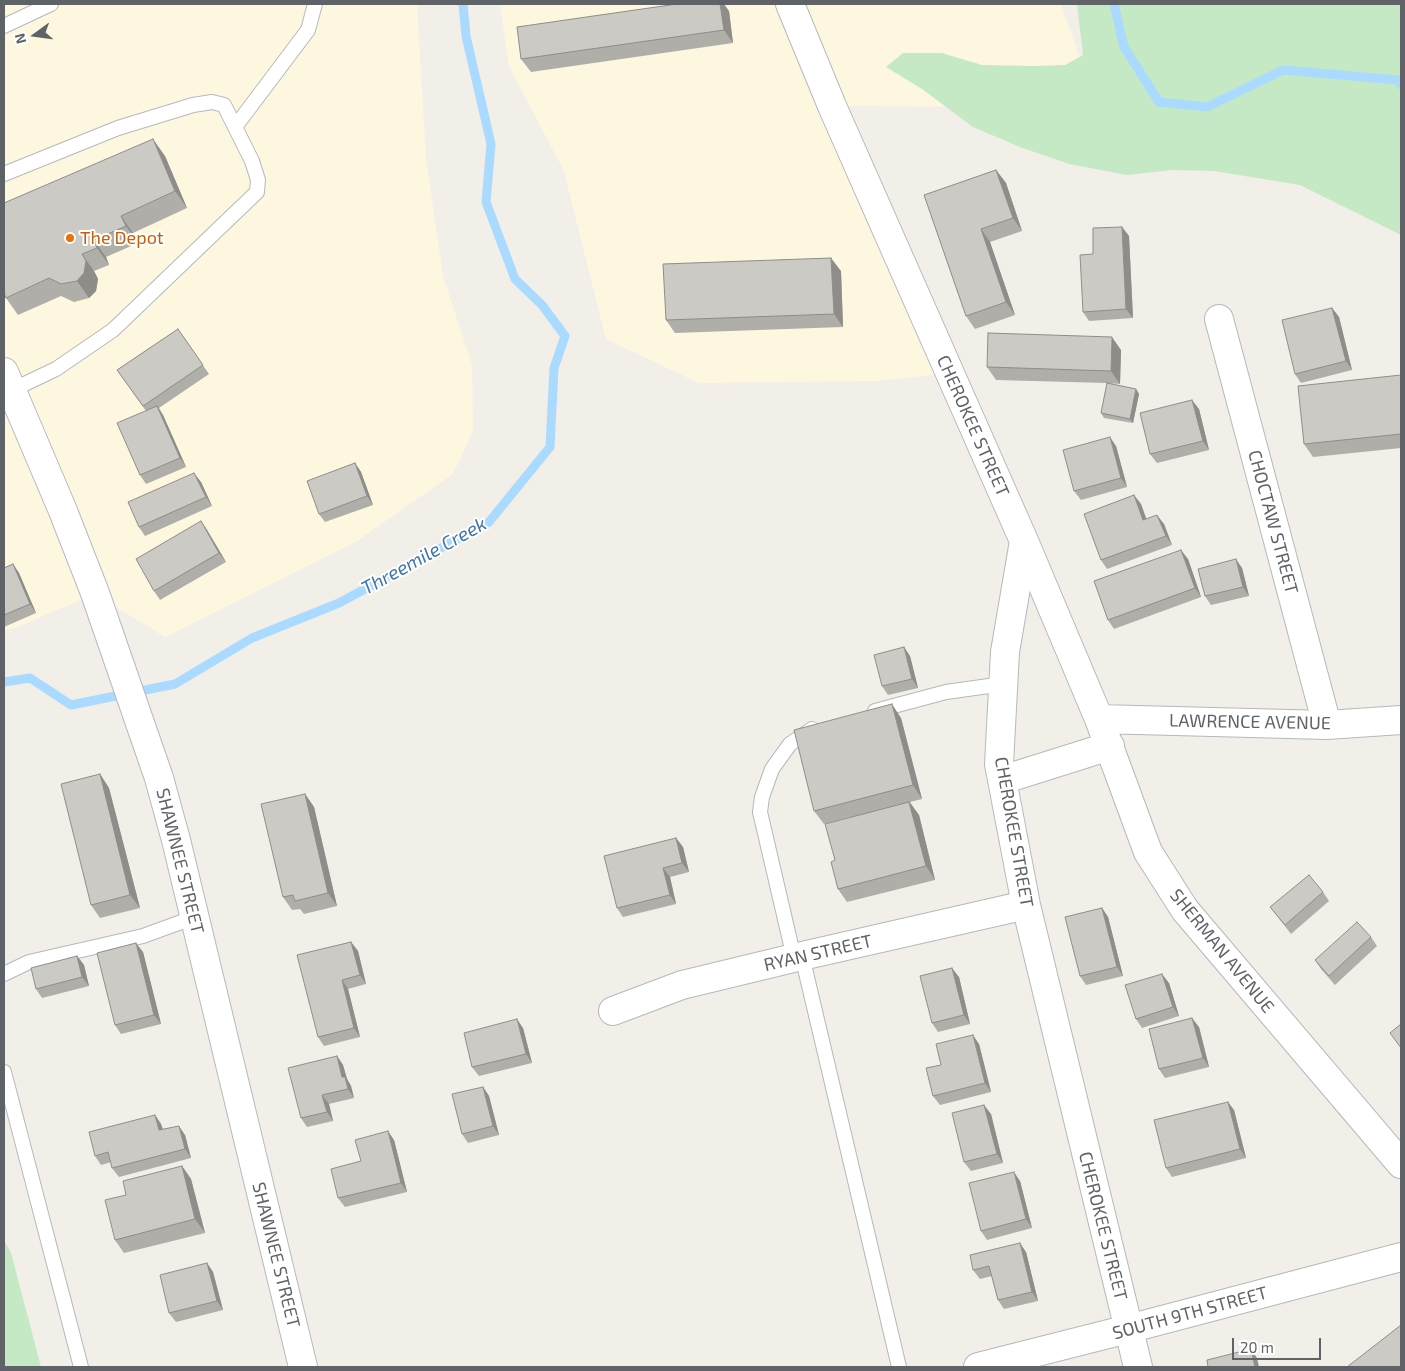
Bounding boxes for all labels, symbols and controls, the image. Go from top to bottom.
north arrow [10,10,60,60]
text: N [10,32,29,46]
place label: The Depot [80,227,164,249]
marker: The Depot [64,232,76,244]
street label: CHEROKEE STREET [932,352,1014,500]
street label: CHOCTAW STREET [1243,448,1303,596]
water label: Threemile Creek [358,512,490,600]
street label: LAWRENCE AVENUE [1169,710,1331,734]
street label: CHEROKEE STREET [990,755,1038,909]
street label: SHAWNEE STREET [151,786,209,936]
street label: SHERMAN AVENUE [1165,885,1279,1017]
street label: RYAN STREET [762,930,874,976]
street label: CHEROKEE STREET [1074,1149,1132,1303]
street label: SHAWNEE STREET [247,1180,305,1330]
street label: SOUTH 9TH STREET [1110,1282,1270,1344]
scale bar [1235,1328,1324,1360]
text: 20 m [1240,1338,1274,1356]

